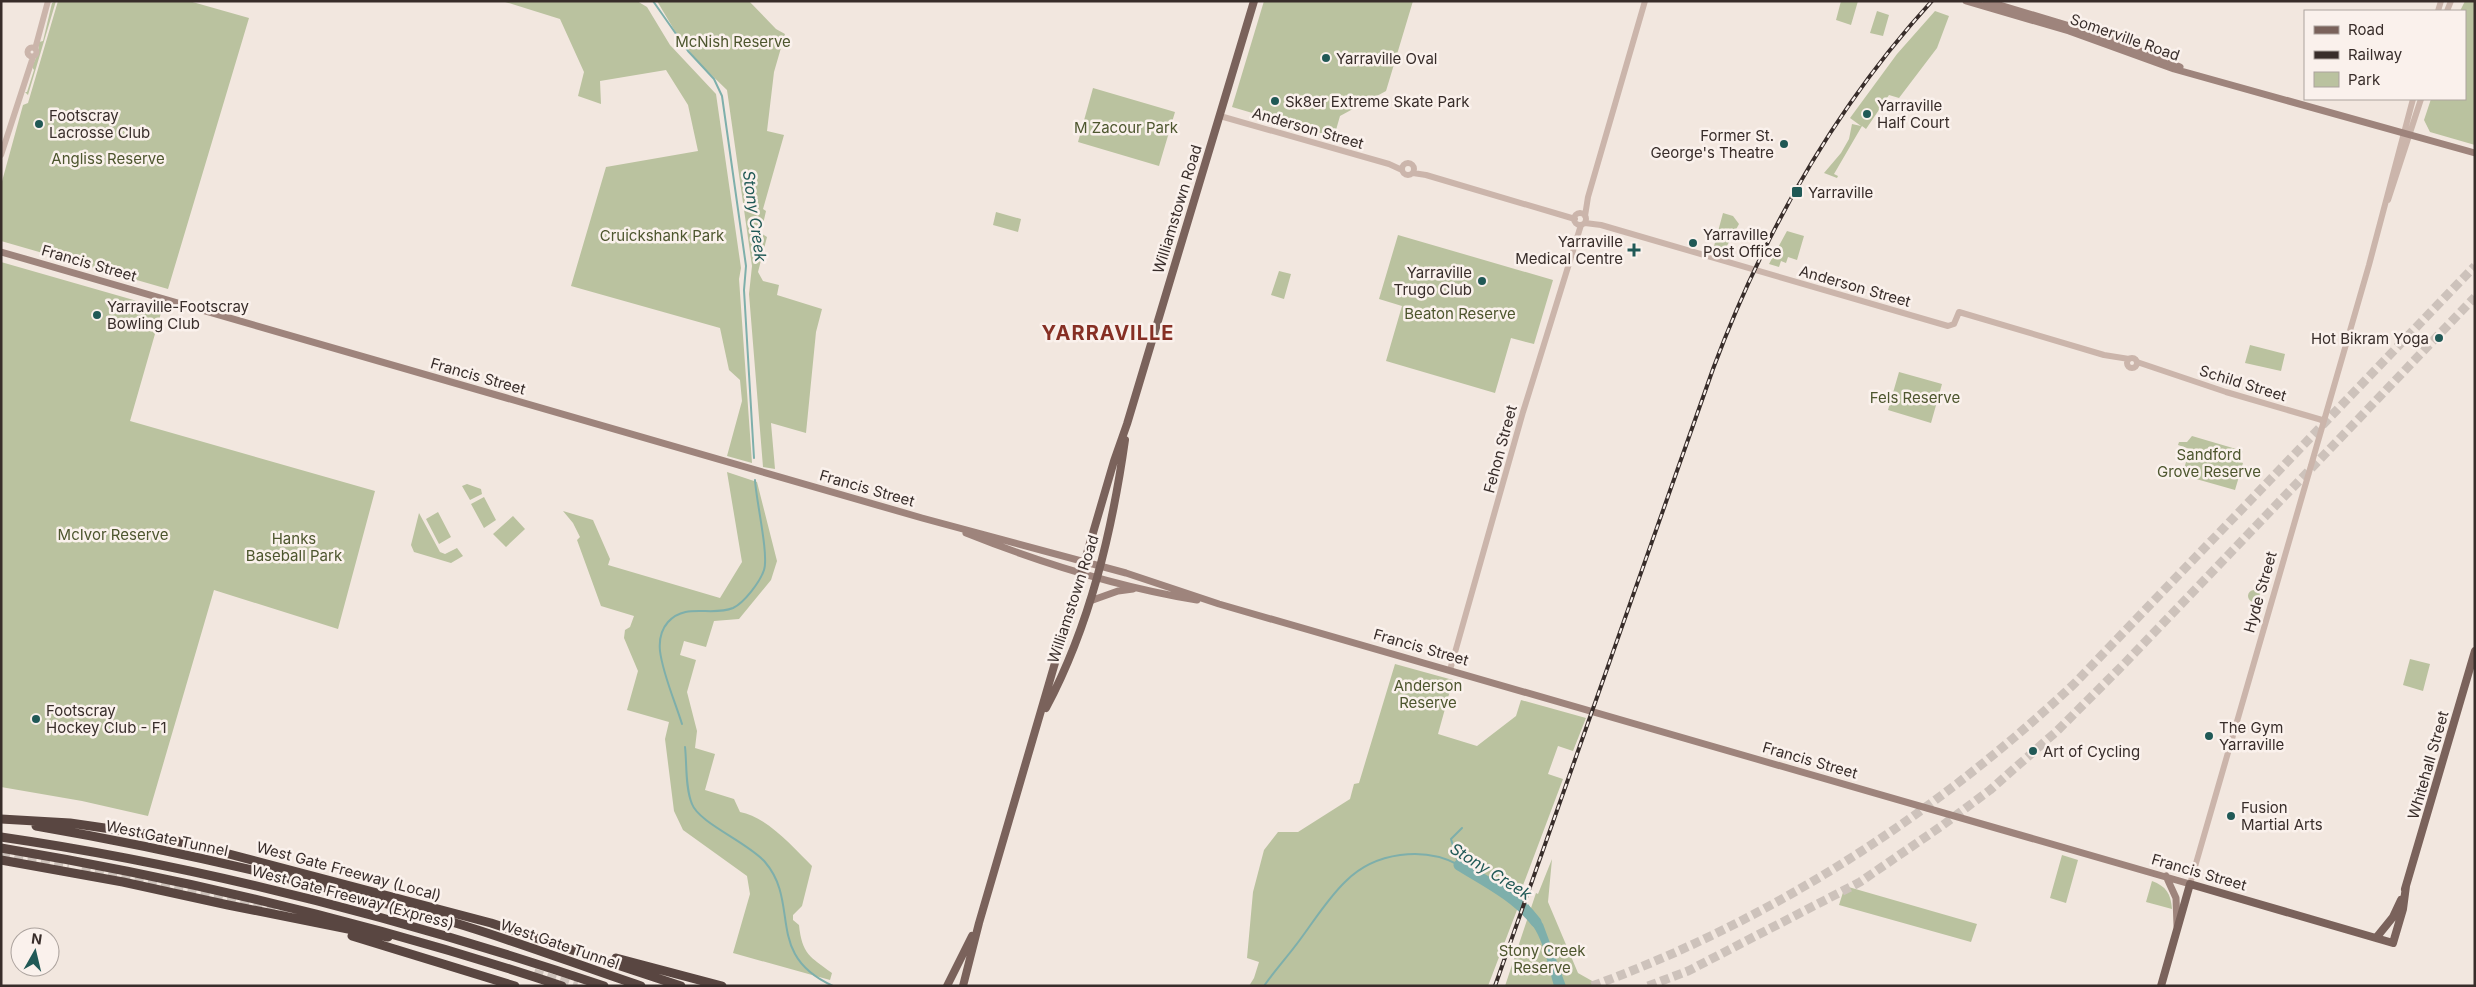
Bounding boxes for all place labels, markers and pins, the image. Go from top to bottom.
place label: Yarraville Oval [1336,49,1437,68]
marker: Yarraville Oval [1320,52,1332,64]
place label: Sk8er Extreme Skate Park [1285,92,1470,111]
marker: Sk8er Extreme Skate Park [1269,95,1281,107]
place label: Yarraville Half Court [1877,96,1950,132]
place label: Footscray Lacrosse Club [49,106,150,142]
marker: Yarraville Half Court [1861,108,1873,120]
marker: Footscray Lacrosse Club [33,118,45,130]
place label: Former St. George's Theatre [1650,126,1774,162]
marker: Former St. George's Theatre [1778,138,1790,150]
place label: Yarraville [1808,183,1873,202]
marker: Yarraville [1790,185,1804,199]
place label: Yarraville Post Office [1703,225,1781,261]
place label: Yarraville Medical Centre [1515,232,1623,268]
marker: Yarraville Post Office [1687,237,1699,249]
marker: Yarraville Medical Centre [1627,243,1641,257]
place label: Yarraville Trugo Club [1394,263,1472,299]
marker: Yarraville Trugo Club [1476,275,1488,287]
place label: Yarraville-Footscray Bowling Club [107,297,250,333]
marker: Yarraville-Footscray Bowling Club [91,309,103,321]
place label: Hot Bikram Yoga [2311,329,2429,348]
marker: Hot Bikram Yoga [2433,332,2445,344]
place label: Footscray Hockey Club - F1 [46,701,167,737]
marker: Footscray Hockey Club - F1 [30,713,42,725]
place label: The Gym Yarraville [2219,718,2284,754]
marker: The Gym Yarraville [2203,730,2215,742]
place label: Art of Cycling [2043,742,2140,761]
marker: Art of Cycling [2027,745,2039,757]
place label: Fusion Martial Arts [2241,798,2323,834]
marker: Fusion Martial Arts [2225,810,2237,822]

